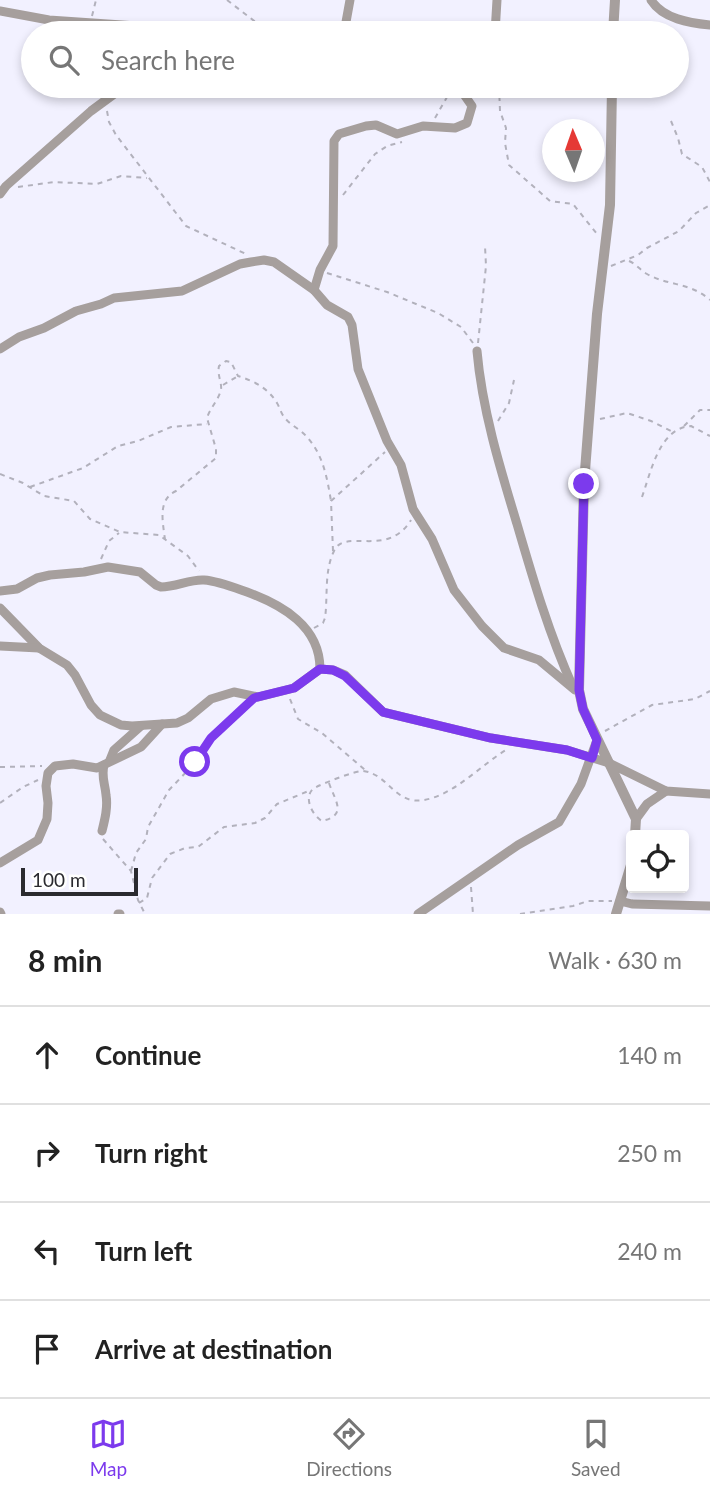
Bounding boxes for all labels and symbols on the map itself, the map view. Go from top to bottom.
north arrow [542,119,605,182]
route end [568,468,599,499]
route start [179,746,210,777]
scale bar [21,865,138,897]

